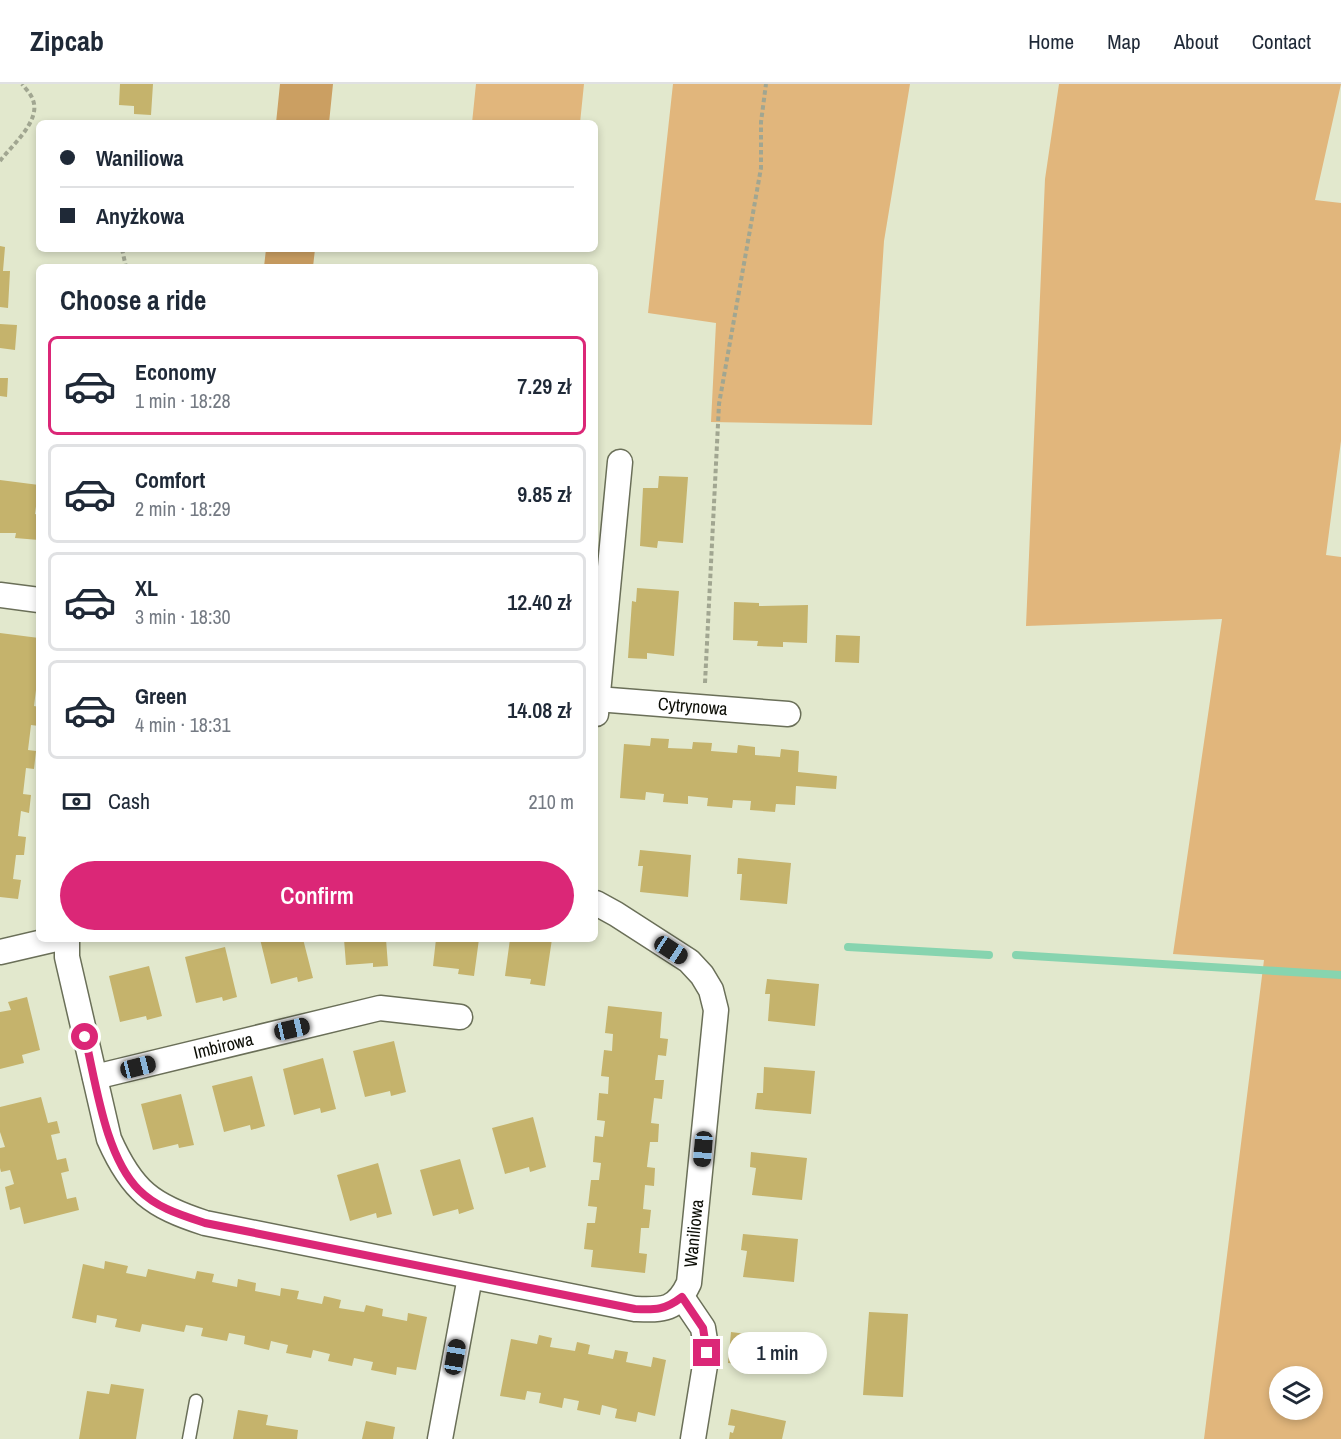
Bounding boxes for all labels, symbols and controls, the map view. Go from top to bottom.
text: Zipcab [30,22,104,60]
text: Home [1028,27,1074,56]
text: Map [1107,27,1141,56]
text: About [1174,27,1219,56]
text: Contact [1252,27,1311,56]
text: Waniliowa [96,143,184,173]
text: Anyżkowa [96,201,184,231]
text: Choose a ride [60,282,206,318]
text: Economy [135,357,216,387]
icon: car [63,359,117,413]
text: 7.29 zł [517,371,571,401]
text: 1 min · 18:28 [135,387,231,414]
text: Comfort [135,465,205,495]
icon: car [63,467,117,521]
text: 9.85 zł [517,479,571,509]
text: 2 min · 18:29 [135,495,231,522]
text: XL [135,573,158,603]
icon: car [63,575,117,629]
text: 12.40 zł [507,587,571,617]
text: 3 min · 18:30 [135,603,231,630]
text: Green [135,681,187,711]
icon: car [63,683,117,737]
street label: Cytrynowa [657,691,729,721]
text: 14.08 zł [507,695,571,725]
text: 4 min · 18:31 [135,711,231,738]
icon: cash [60,785,93,818]
text: Cash [108,786,150,816]
text: 210 m [528,788,574,815]
button: Confirm [60,861,574,930]
car [651,933,691,967]
car [272,1016,312,1042]
route start [71,1023,98,1050]
street label: Imbirowa [191,1026,256,1065]
car [118,1054,158,1080]
car [692,1130,714,1168]
street label: Waniliowa [678,1198,709,1269]
callout: 1 min [728,1332,827,1374]
car [443,1338,467,1376]
route end [693,1339,720,1366]
text: 1 min [756,1339,799,1366]
map controls [1269,1366,1323,1420]
button: layers [1269,1366,1323,1420]

